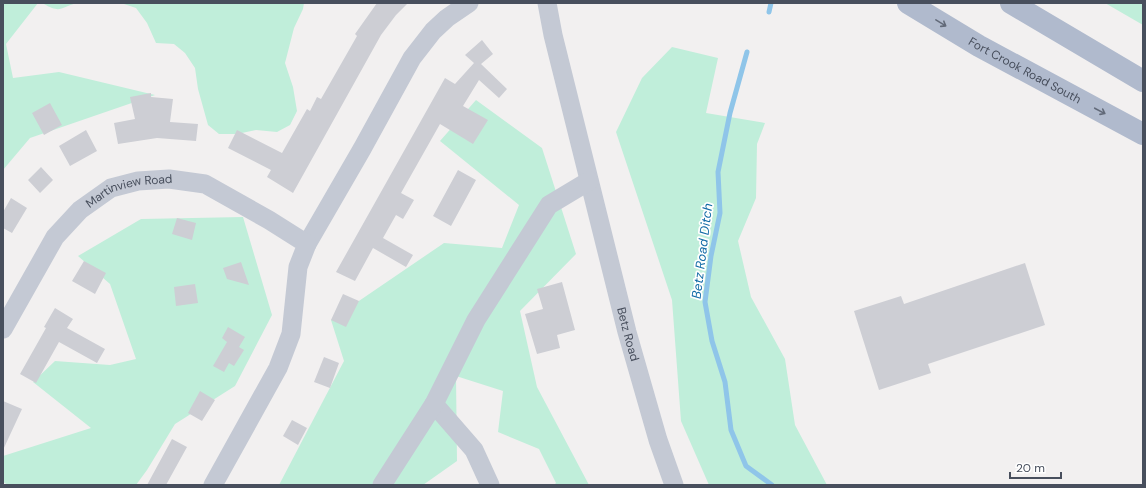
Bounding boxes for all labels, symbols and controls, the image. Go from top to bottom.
one-way arrow [935,19,946,27]
street label: Fort Crook Road South [966,34,1084,107]
one-way arrow [1093,108,1105,115]
street label: Martinview Road [82,171,173,211]
water label: Betz Road Ditch [688,202,716,300]
street label: Betz Road [613,306,643,363]
scale bar [1010,454,1061,480]
text: 20 m [1016,460,1045,476]

